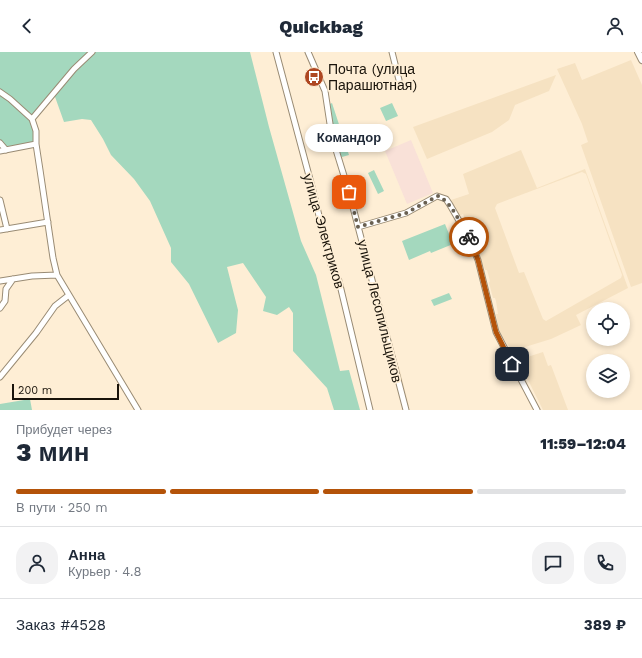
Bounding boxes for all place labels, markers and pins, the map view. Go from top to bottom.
place label: Почта (улица Парашютная) [328,61,417,93]
bus stop icon: Почта (улица Парашютная) [303,66,325,88]
callout: Командор [305,124,393,152]
pin [332,175,366,209]
pin [495,347,529,381]

